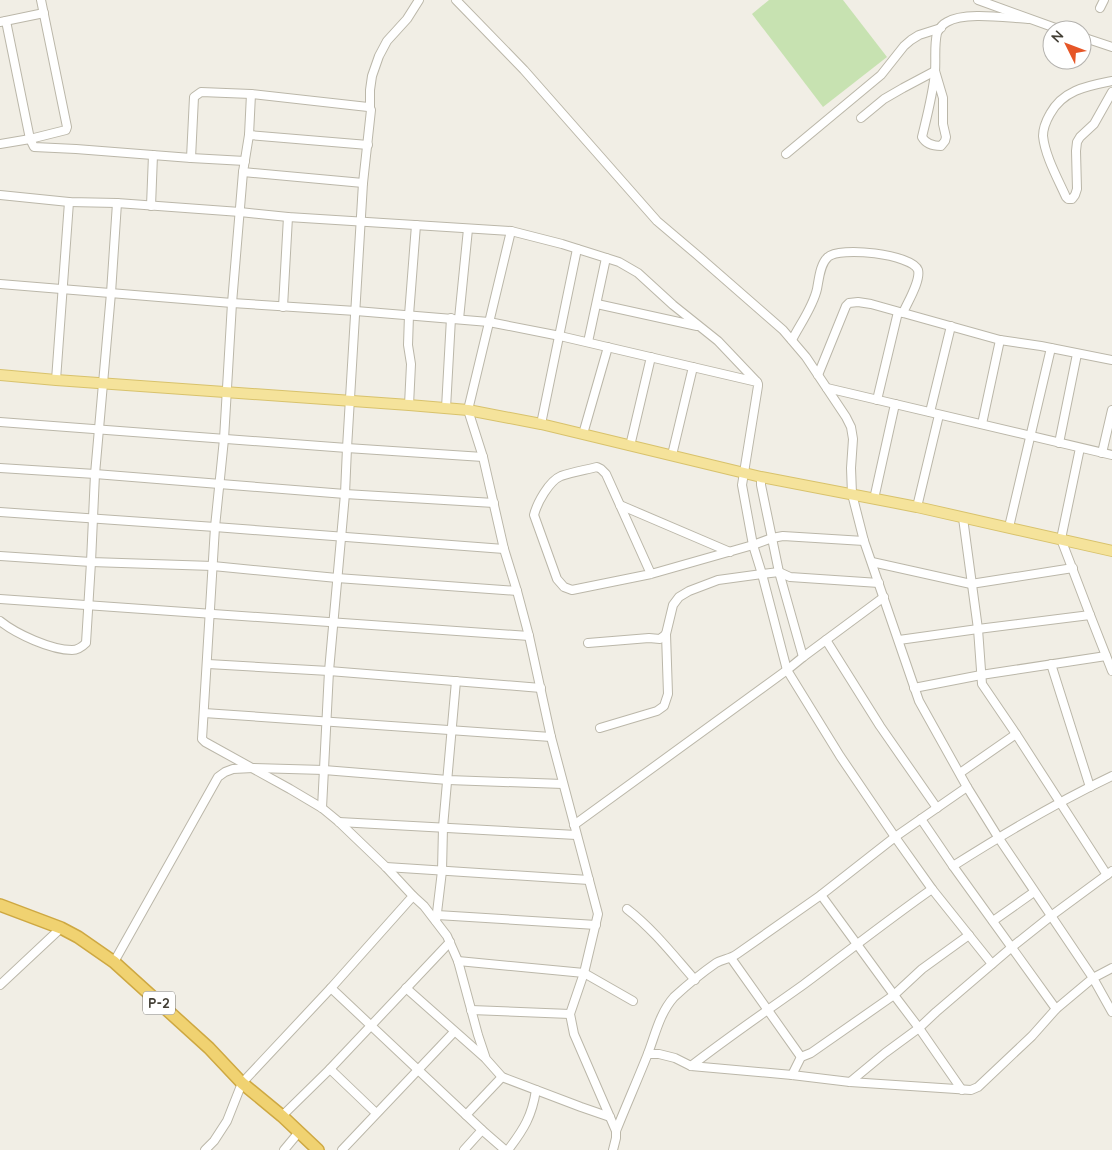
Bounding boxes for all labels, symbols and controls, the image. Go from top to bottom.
north arrow [1042,20,1092,70]
text: N [1047,26,1067,46]
road number: P-2 [143,991,175,1014]

